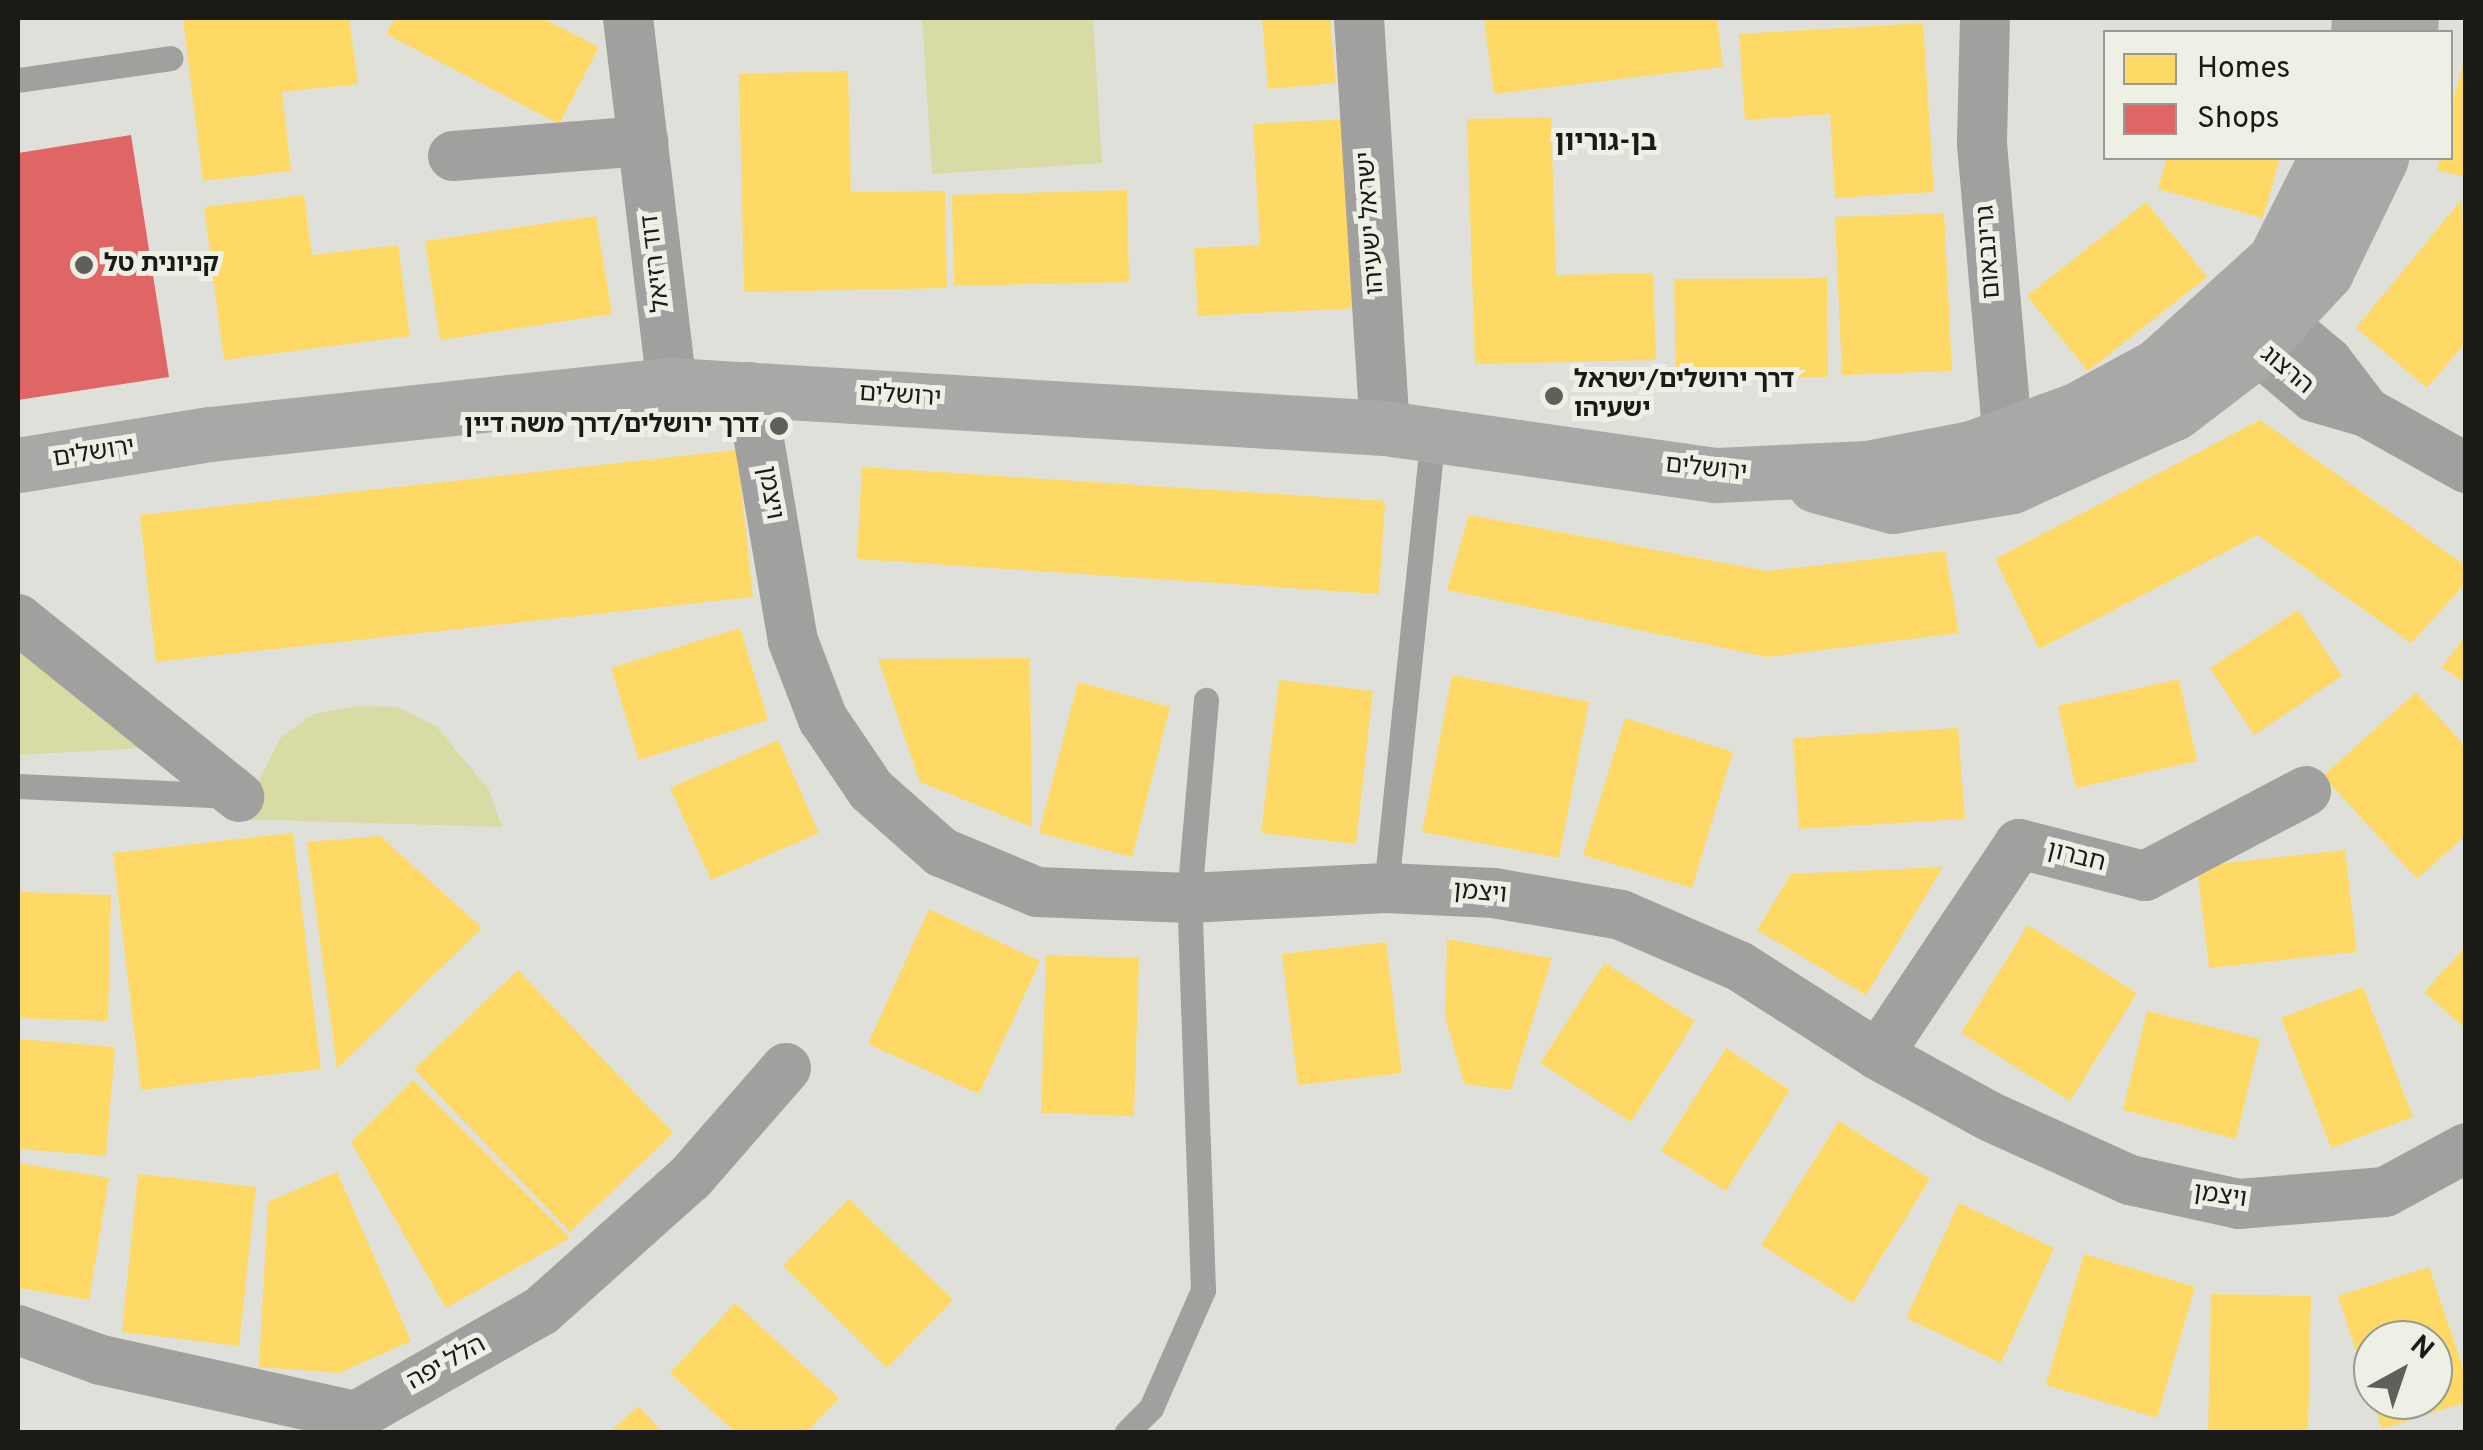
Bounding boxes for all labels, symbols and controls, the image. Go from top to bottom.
legend [2103,30,2453,160]
text: Homes [2197,51,2290,88]
text: Shops [2197,101,2280,138]
district label: בן-גוריון [1555,126,1657,160]
street label: ישראל ישעיהו [1352,150,1392,296]
street label: גרינבאום [1972,204,2008,300]
street label: דוד רזיאל [636,213,678,313]
place label: קניונית טל [104,250,219,280]
marker: קניונית טל [73,254,95,276]
street label: הרצוג [2254,340,2318,402]
place label: דרך ירושלים/ישראל ישעיהו [1574,367,1794,426]
street label: ירושלים [858,379,942,415]
marker: דרך ירושלים/ישראל ישעיהו [1543,385,1565,407]
place label: דרך ירושלים/דרך משה דיין [464,411,759,441]
marker: דרך ירושלים/דרך משה דיין [768,415,790,437]
street label: ירושלים [51,433,137,475]
street label: ירושלים [1663,451,1749,489]
street label: ויצמן [750,464,788,522]
street label: חברון [2044,836,2108,880]
street label: ויצמן [1452,877,1508,911]
street label: ויצמן [2191,1178,2249,1216]
north arrow [2353,1320,2453,1420]
text: N [2402,1328,2440,1369]
street label: הלל יפה [402,1330,492,1398]

